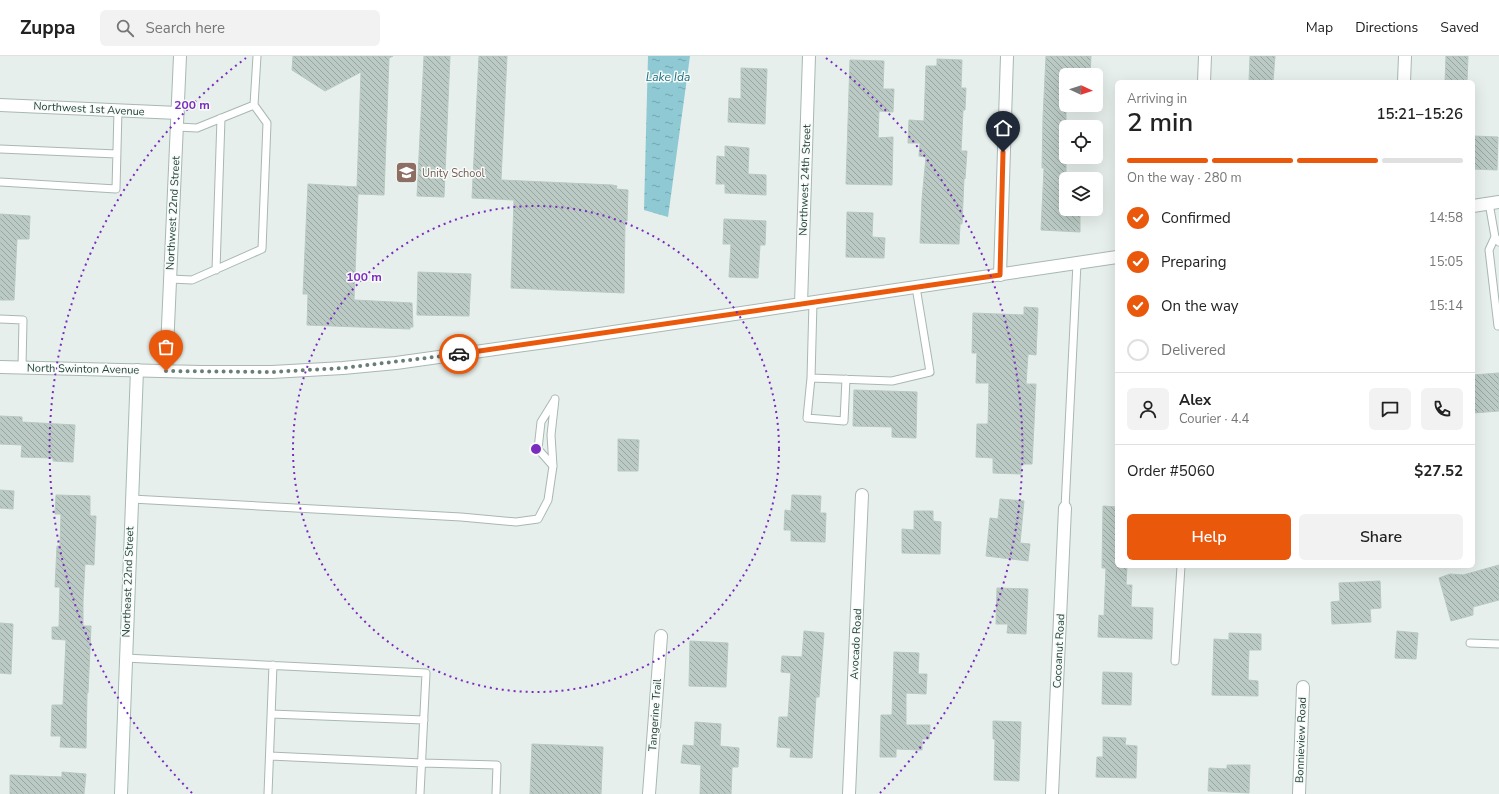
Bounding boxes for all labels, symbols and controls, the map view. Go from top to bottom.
search box [100,10,380,46]
text: Zuppa [20,15,76,41]
icon: search [114,17,136,39]
text: Search here [146,18,225,38]
text: Map [1306,18,1333,37]
text: Directions [1355,18,1418,37]
text: Saved [1440,18,1479,37]
north arrow [1059,68,1103,112]
map controls [1059,68,1103,216]
water label: Lake Ida [646,69,690,85]
text: Arriving in [1127,90,1187,108]
text: 200 m [174,97,210,113]
street label: Northwest 1st Avenue [33,99,145,119]
text: 15:21–15:26 [1376,104,1463,124]
text: 2 min [1127,105,1193,140]
pin [986,111,1020,152]
icon: home [992,117,1014,139]
button: locate [1059,120,1103,164]
street label: Northwest 24th Street [796,124,814,236]
street label: Northwest 22nd Street [163,155,183,270]
school or university icon: Unity School [393,160,419,186]
place label: Unity School [422,166,486,181]
text: On the way · 280 m [1127,169,1242,187]
button: layers [1059,172,1103,216]
icon: check [1127,207,1149,229]
text: Confirmed [1161,208,1231,228]
text: 14:58 [1429,209,1463,227]
icon: check [1127,251,1149,273]
text: Preparing [1161,252,1226,272]
text: 15:05 [1429,253,1463,271]
text: 100 m [346,269,382,285]
icon: check [1127,295,1149,317]
text: On the way [1161,296,1239,316]
text: 15:14 [1429,297,1463,315]
pin [149,330,183,371]
courier [439,334,479,374]
icon: bag [155,336,177,358]
text: Delivered [1161,340,1226,360]
icon: car [448,343,470,365]
street label: North Swinton Avenue [27,361,140,377]
button: person [1127,388,1169,430]
button: chat [1369,388,1411,430]
button: phone [1421,388,1463,430]
text: Alex [1179,390,1211,410]
text: Courier · 4.4 [1179,410,1249,428]
centre of rings [529,442,543,456]
text: Order #5060 [1127,461,1215,481]
text: $27.52 [1414,461,1463,481]
button: Help [1127,514,1291,560]
button: Share [1299,514,1463,560]
street label: Northeast 22nd Street [119,526,137,638]
street label: Avocado Road [847,608,865,680]
street label: Cocoanut Road [1050,613,1068,689]
street label: Tangerine Trail [645,677,665,752]
street label: Bonnieview Road [1292,697,1310,783]

